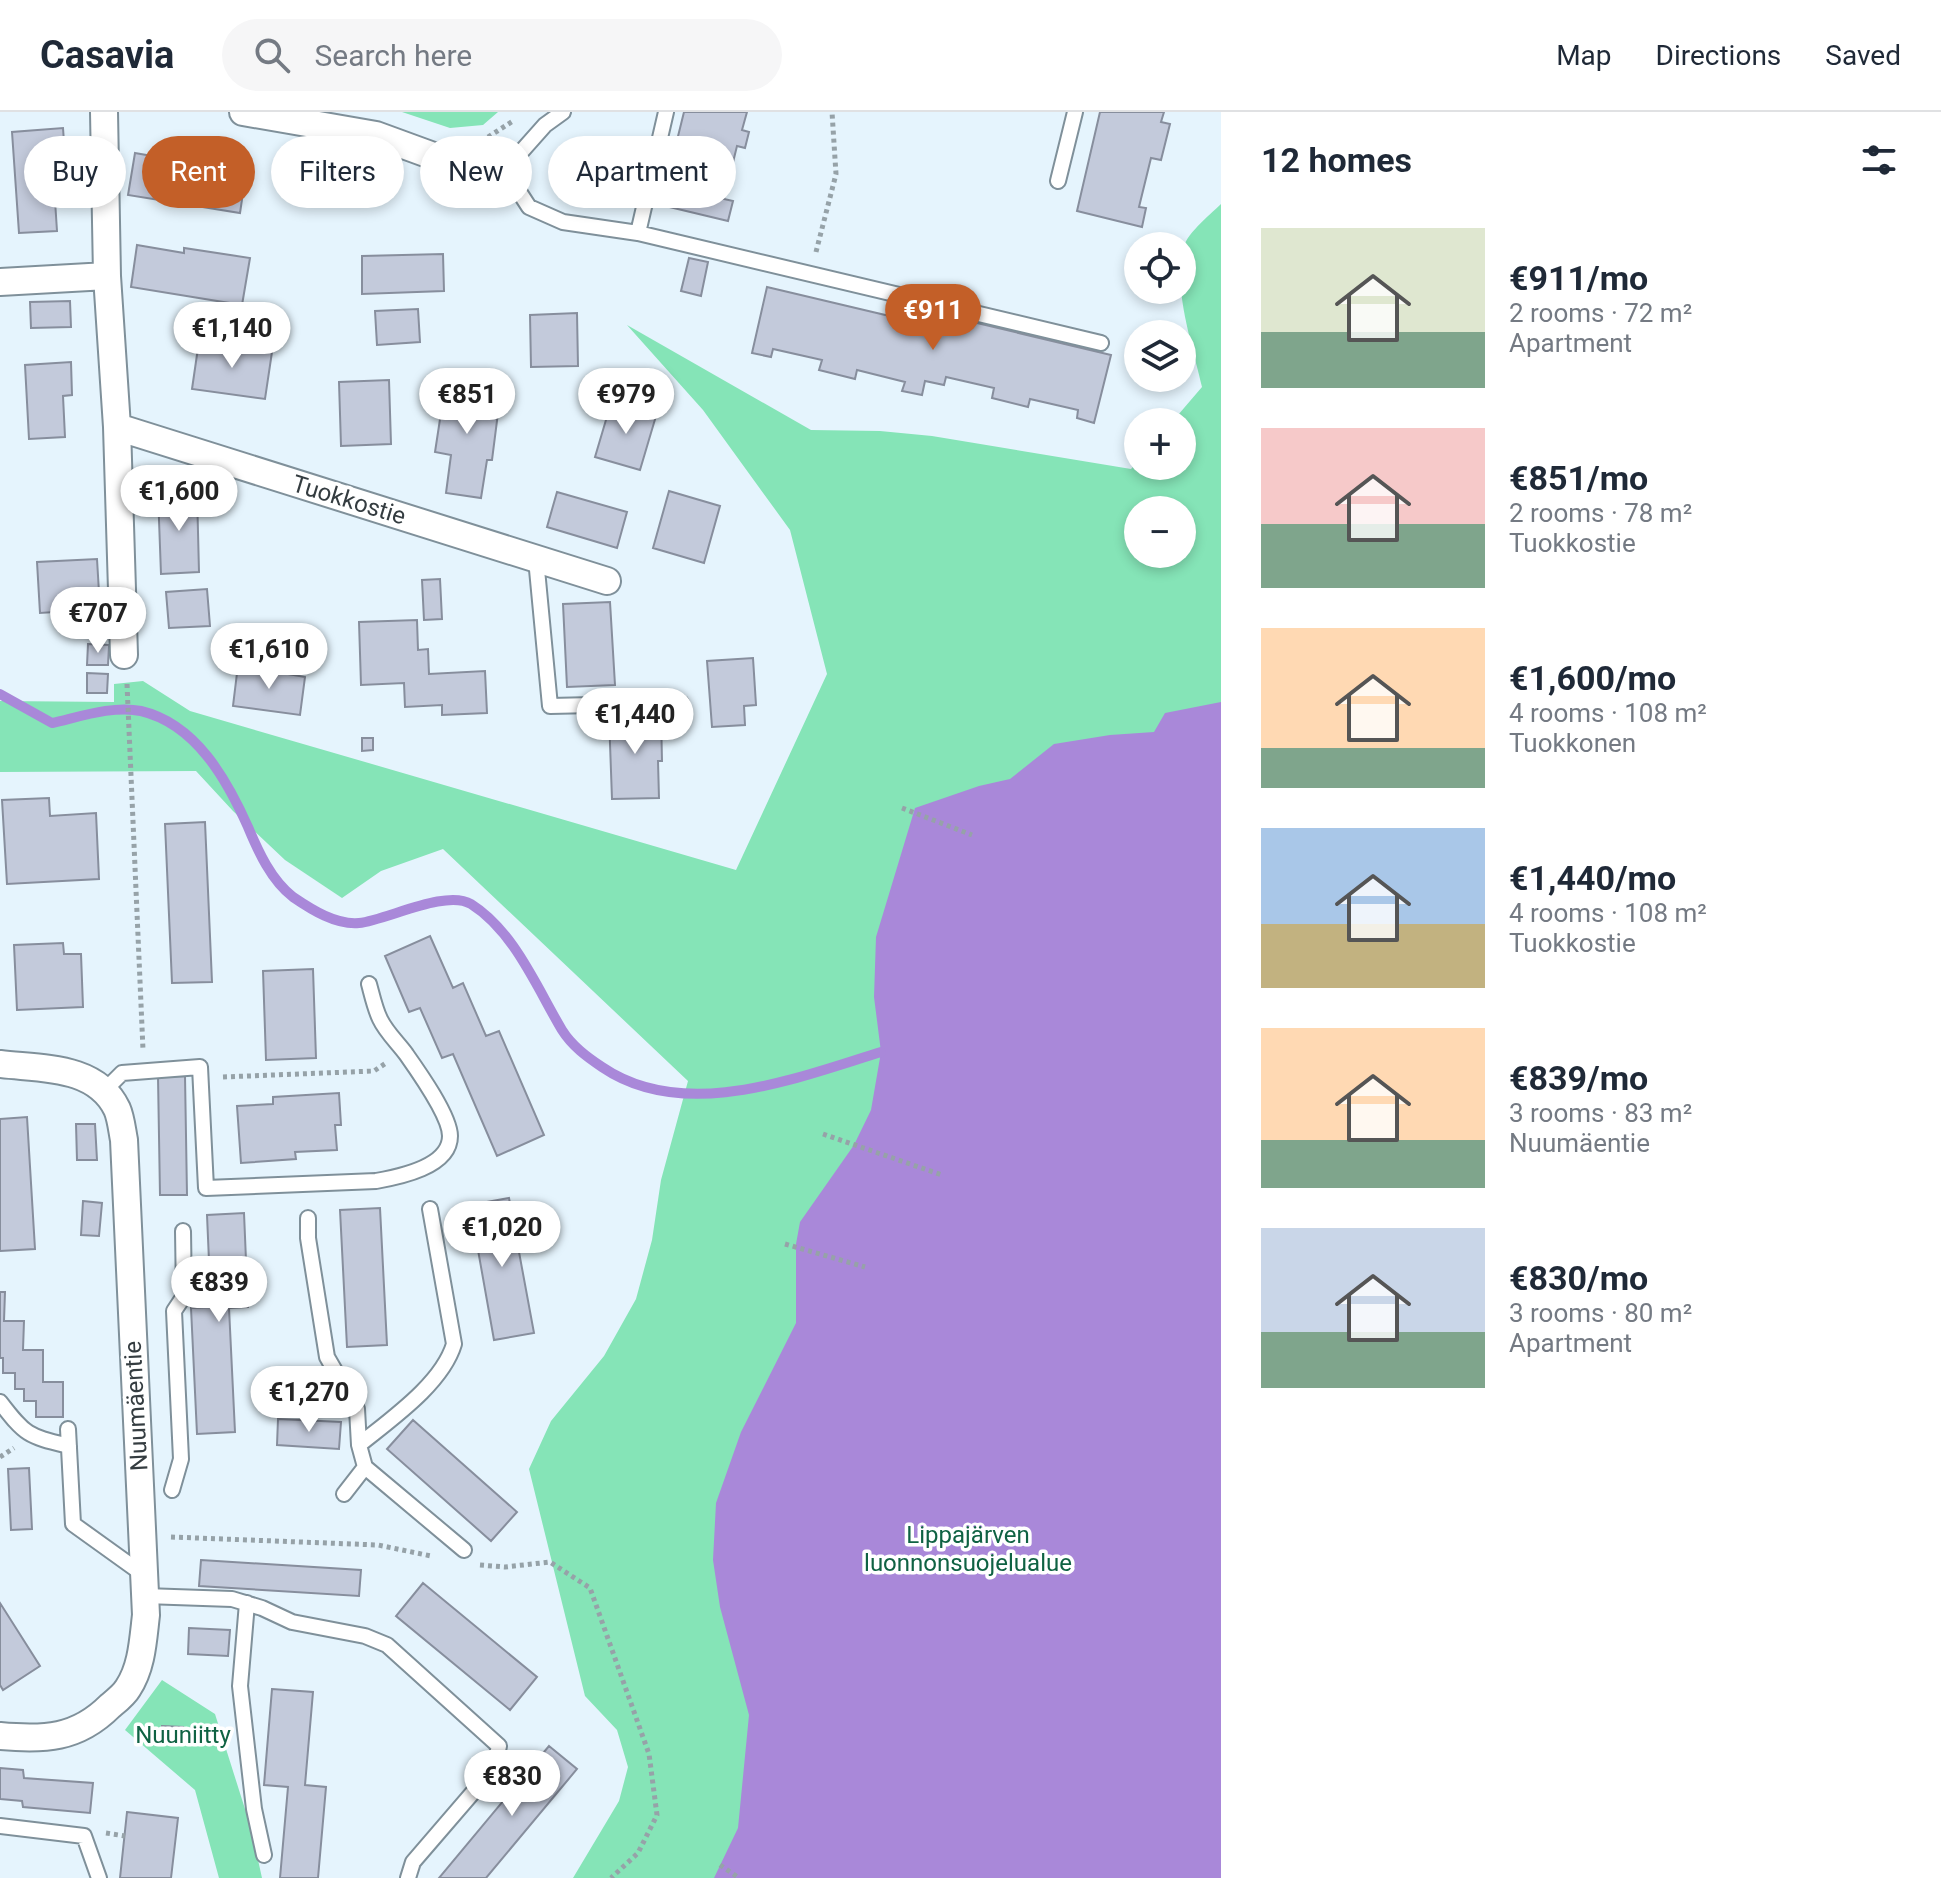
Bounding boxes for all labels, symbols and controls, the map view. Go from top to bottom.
search box [222,19,782,91]
text: Casavia [40,33,174,77]
icon: search [250,33,294,77]
text: Search here [314,38,472,73]
text: Map [1556,39,1612,72]
text: Directions [1656,39,1781,72]
text: Saved [1825,39,1901,72]
chip: Buy [24,136,126,208]
chip: Rent [142,136,255,208]
chip: Filters [271,136,404,208]
chip: New [420,136,532,208]
chip: Apartment [548,136,736,208]
icon: filters [1857,138,1901,182]
text: 12 homes [1261,140,1412,180]
map controls [1124,232,1196,568]
button: locate [1124,232,1196,304]
text: €911/mo [1509,258,1648,298]
icon: home [1325,260,1421,356]
pin: €911 [886,284,980,352]
text: €911 [903,295,963,325]
text: 2 rooms · 72 m² [1509,298,1692,328]
pin: €1,140 [167,302,297,370]
text: €1,140 [192,313,272,343]
button: layers [1124,320,1196,392]
text: Apartment [1509,328,1632,358]
pin: €851 [420,368,514,436]
pin: €979 [579,368,673,436]
text: €851 [437,379,497,409]
text: €979 [596,379,656,409]
button: + [1124,408,1196,480]
text: €851/mo [1509,458,1648,498]
icon: home [1325,460,1421,556]
pin: €1,600 [114,465,244,533]
street label: Tuokkostie [289,470,409,530]
text: €1,600 [139,476,219,506]
button: − [1124,496,1196,568]
text: 2 rooms · 78 m² [1509,498,1692,528]
text: Tuokkostie [1509,528,1636,558]
pin: €707 [51,587,145,655]
text: €707 [68,598,128,628]
pin: €1,610 [204,623,334,691]
text: €1,610 [229,634,309,664]
text: €1,600/mo [1509,658,1676,698]
icon: home [1325,660,1421,756]
pin: €1,440 [570,688,700,756]
text: 4 rooms · 108 m² [1509,698,1707,728]
text: €1,440 [595,699,675,729]
text: Tuokkonen [1509,728,1636,758]
text: €1,440/mo [1509,858,1676,898]
icon: home [1325,860,1421,956]
text: 4 rooms · 108 m² [1509,898,1707,928]
text: Tuokkostie [1509,928,1636,958]
text: €839/mo [1509,1058,1648,1098]
icon: home [1325,1060,1421,1156]
text: 3 rooms · 83 m² [1509,1098,1692,1128]
text: Nuumäentie [1509,1128,1650,1158]
pin: €1,020 [437,1201,567,1269]
text: €1,020 [462,1212,542,1242]
pin: €839 [172,1256,266,1324]
text: €830/mo [1509,1258,1648,1298]
icon: home [1325,1260,1421,1356]
text: €839 [189,1267,249,1297]
text: 3 rooms · 80 m² [1509,1298,1692,1328]
text: Apartment [1509,1328,1632,1358]
street label: Nuumäentie [119,1340,153,1472]
pin: €1,270 [244,1366,374,1434]
text: €1,270 [269,1377,349,1407]
park label: Lippajärven luonnonsuojelualue [864,1521,1072,1577]
park label: Nuuniitty [135,1721,231,1749]
pin: €830 [465,1750,559,1818]
text: €830 [482,1761,542,1791]

